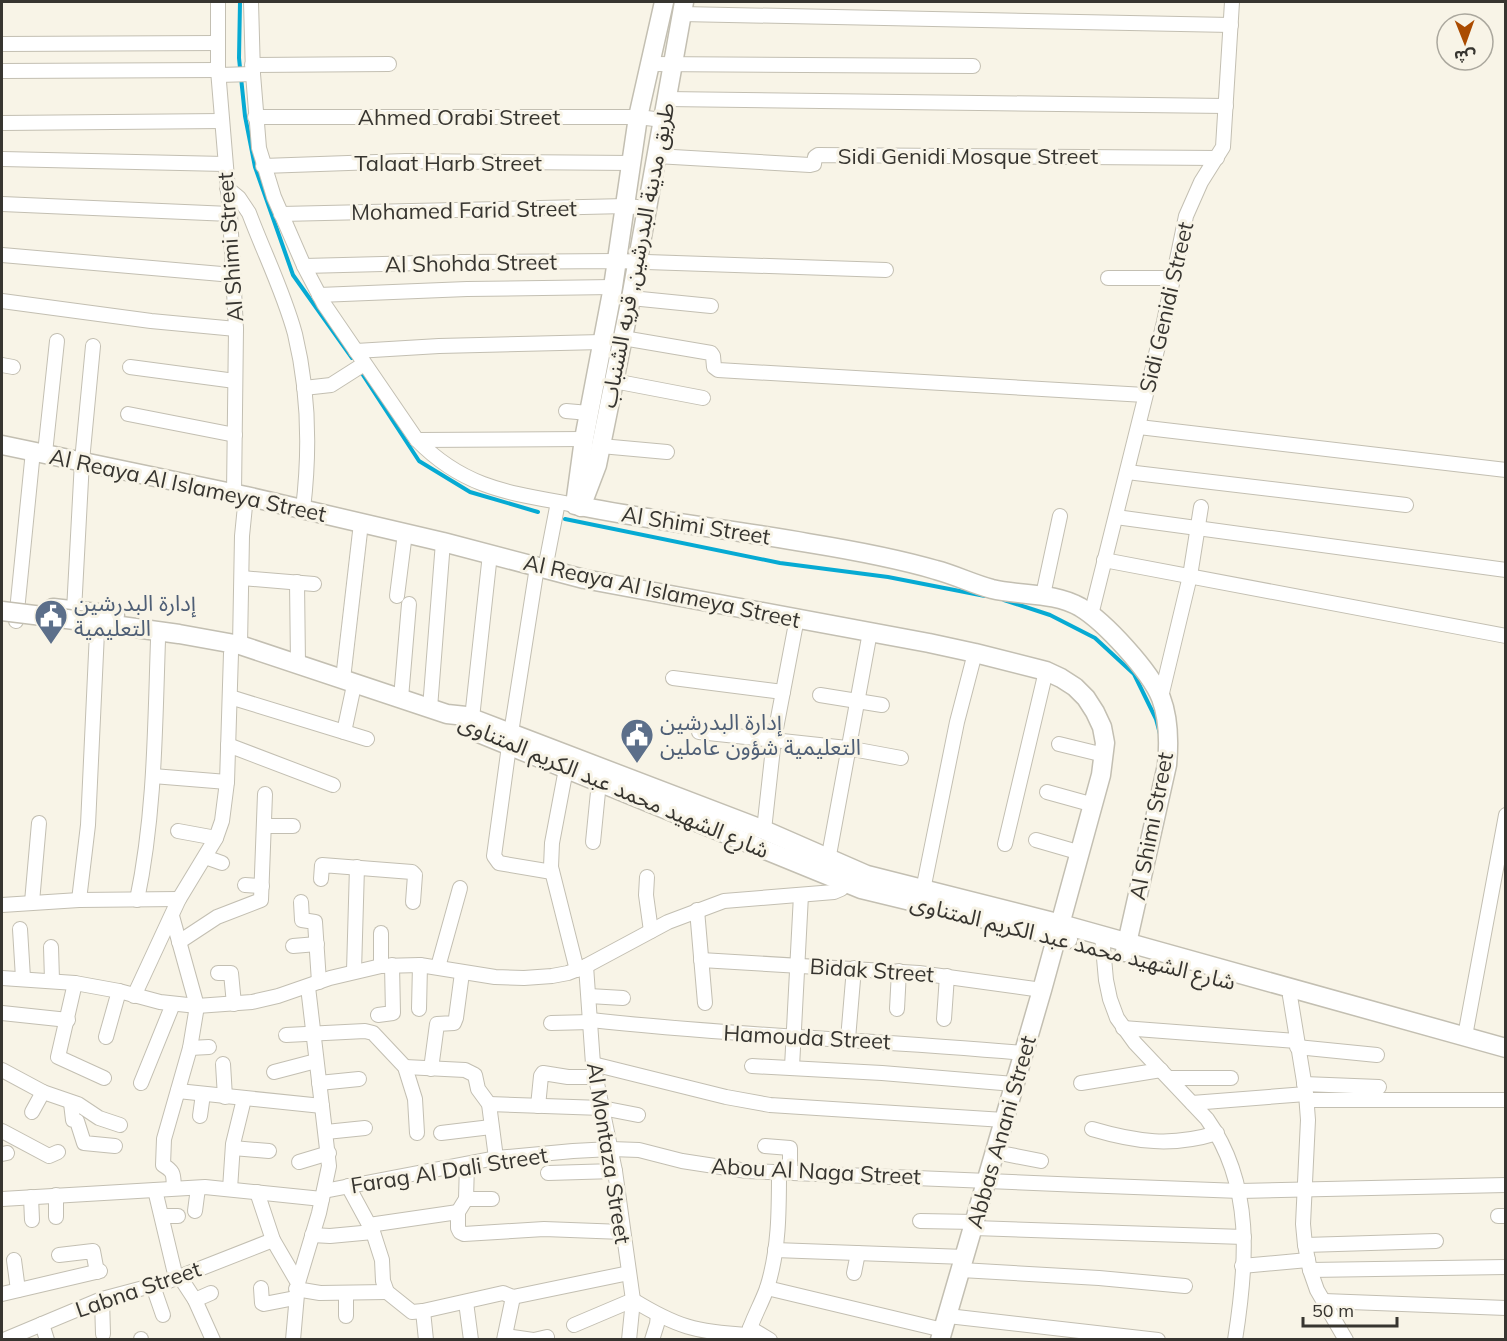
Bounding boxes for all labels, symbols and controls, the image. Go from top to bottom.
north arrow [1435,12,1495,72]
text: ش [1454,47,1476,67]
street label: طريق مدينة البدرشين, قريه الشنباب [594,100,680,410]
street label: Ahmed Orabi Street [358,103,560,131]
street label: Sidi Genidi Mosque Street [838,142,1098,170]
street label: Talaat Harb Street [354,149,542,177]
street label: Al Shimi Street [211,171,249,323]
street label: Mohamed Farid Street [351,194,577,226]
street label: Sidi Genidi Street [1133,219,1199,395]
street label: Al Shohda Street [385,247,558,279]
street label: Al Reaya Al Islameya Street [47,442,329,528]
street label: Al Shimi Street [620,499,773,551]
street label: Al Reaya Al Islameya Street [521,548,803,634]
place label: إدارة البدرشين التعليمية [74,589,196,642]
public building icon: إدارة البدرشين التعليمية [33,598,69,645]
street label: شارع الشهيد محمد عبد الكريم المتناوى [454,708,773,867]
place label: إدارة البدرشين التعليمية شؤون عاملين [660,708,861,761]
public building icon: إدارة البدرشين التعليمية شؤون عاملين [619,717,655,764]
street label: Al Shimi Street [1123,749,1179,902]
street label: شارع الشهيد محمد عبد الكريم المتناوى [907,888,1238,999]
street label: Bidak Street [809,952,935,988]
street label: Hamouda Street [723,1019,892,1055]
street label: Abbas Anani Street [960,1032,1042,1232]
street label: Al Montaza Street [581,1060,637,1246]
street label: Farag Al Dali Street [349,1141,550,1199]
street label: Abou Al Naga Street [710,1152,922,1190]
street label: Labna Street [71,1254,205,1324]
scale bar [1303,1290,1398,1328]
text: 50 m [1312,1299,1354,1322]

